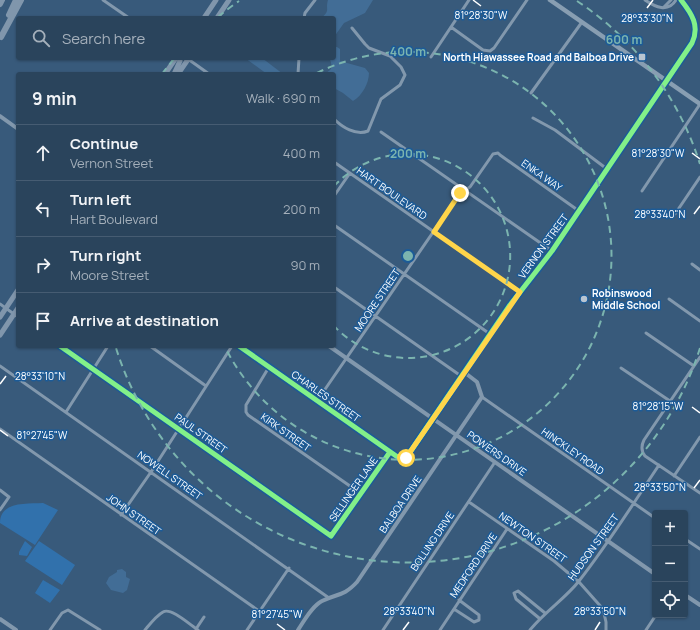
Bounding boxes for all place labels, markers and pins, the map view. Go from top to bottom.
place label: North Hiawassee Road and Balboa Drive [443,50,634,64]
marker: North Hiawassee Road and Balboa Drive [637,52,647,62]
centre of rings [401,249,415,263]
place label: Robinswood Middle School [592,286,660,312]
marker: Robinswood Middle School [579,294,589,304]

